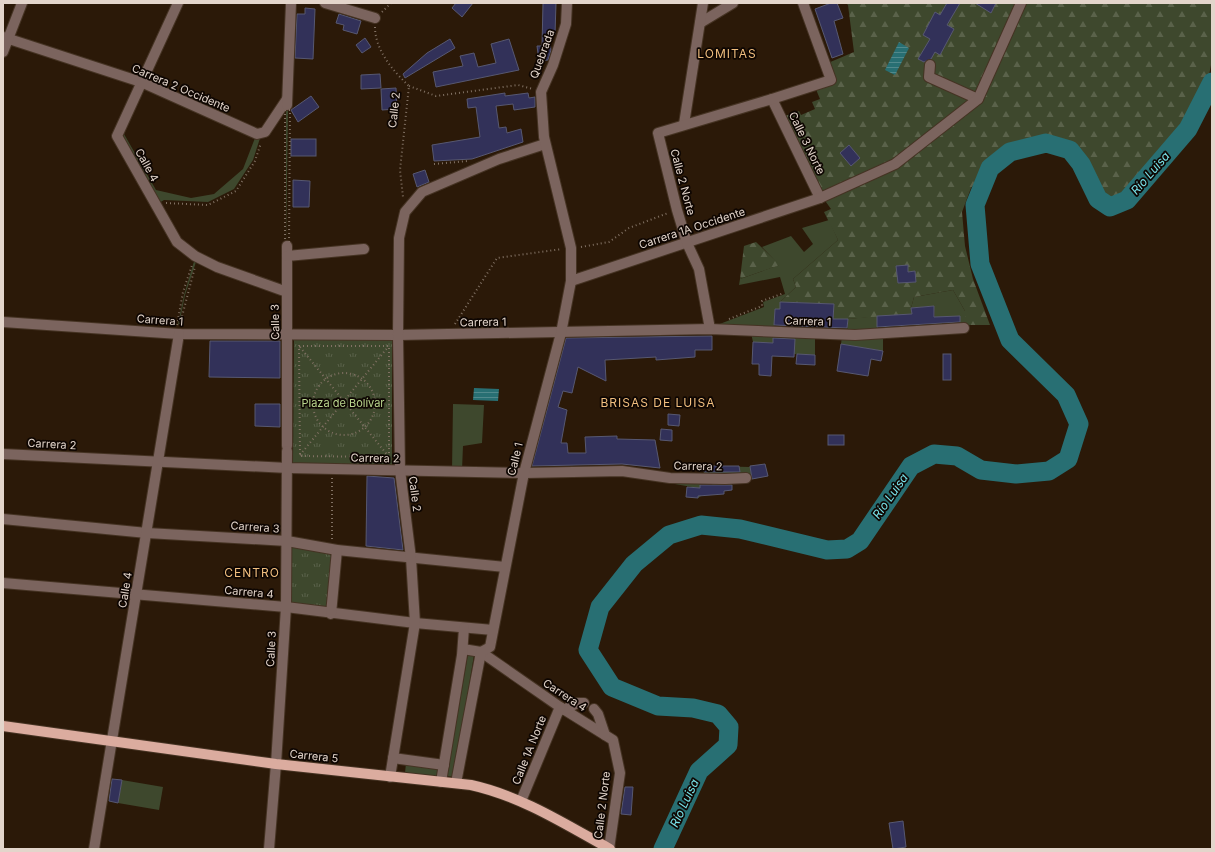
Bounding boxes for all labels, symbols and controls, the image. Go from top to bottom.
street label: Quebrada [527,28,557,80]
district label: LOMITAS [697,46,757,61]
street label: Carrera 2 Occidente [130,61,232,115]
street label: Calle 2 [385,91,403,129]
street label: Calle 3 Norte [786,109,828,177]
street label: Calle 4 [132,146,162,184]
street label: Calle 2 Norte [667,147,699,217]
water label: Río Luisa [1127,149,1173,197]
street label: Carrera 1A Occidente [637,204,747,252]
street label: Calle 3 [268,304,282,340]
street label: Carrera 1 [136,311,184,329]
street label: Carrera 1 [784,313,832,329]
street label: Carrera 1 [459,315,507,329]
district label: BRISAS DE LUISA [600,395,716,410]
park label: Plaza de Bolívar [301,396,385,410]
street label: Carrera 2 [27,436,77,452]
street label: Calle 1 [504,441,526,477]
street label: Carrera 2 [350,451,400,465]
street label: Carrera 2 [673,459,723,473]
water label: Río Luisa [869,471,911,521]
street label: Calle 2 [406,475,424,513]
street label: Carrera 3 [230,518,280,536]
district label: CENTRO [224,565,280,580]
street label: Calle 4 [115,571,135,609]
street label: Carrera 4 [224,583,274,601]
street label: Calle 3 [263,631,279,667]
street label: Carrera 4 [540,676,590,714]
street label: Calle 1A Norte [509,713,549,787]
street label: Carrera 5 [289,746,339,766]
street label: Calle 2 Norte [591,770,613,840]
water label: Río Luisa [666,776,702,830]

